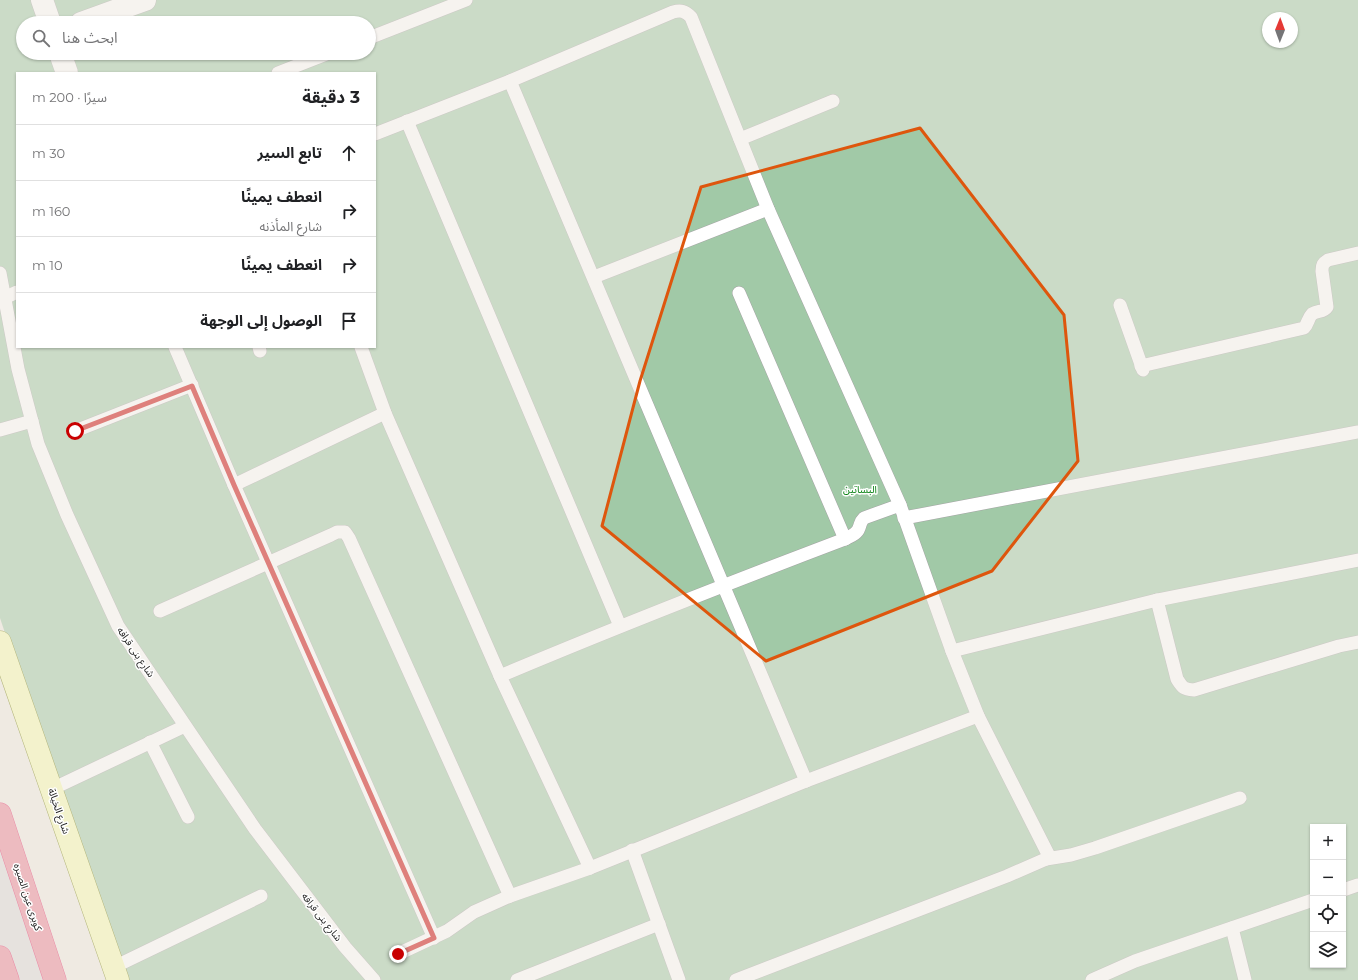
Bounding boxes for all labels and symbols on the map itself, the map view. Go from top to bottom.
north arrow [1262,12,1298,48]
route start [66,422,84,440]
park label: البساتين [843,483,877,496]
street label: شارع بنى قرافه [114,624,158,680]
street label: شارع الخيالة [44,786,73,836]
street label: كوبرى عين الصيره [11,862,45,933]
street label: شارع بنى قرافه [298,890,345,945]
route end [389,945,407,963]

